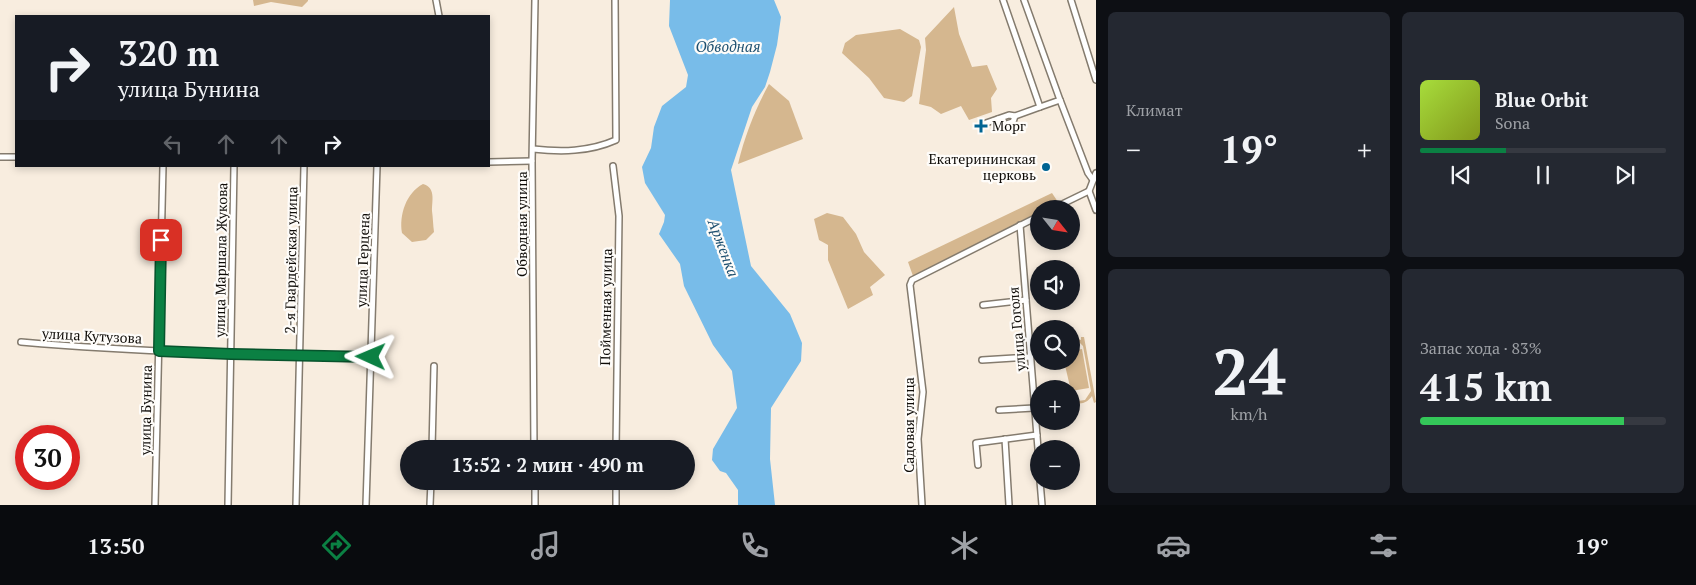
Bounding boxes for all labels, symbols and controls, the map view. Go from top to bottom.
text: 320 m [118,30,219,76]
icon: right [35,35,100,100]
water label: Обводная [696,36,760,56]
text: улица Бунина [118,74,260,103]
text: Blue Orbit [1495,87,1588,112]
text: Климат [1126,99,1183,121]
text: Sona [1495,112,1530,134]
place label: Морг [992,116,1026,135]
marker: Морг [974,119,988,133]
text: 19° [1220,124,1278,174]
icon: left [159,130,187,158]
icon: ahead [212,130,240,158]
icon: ahead [265,130,293,158]
icon: right [318,130,346,158]
text: − [1126,131,1141,168]
text: + [1357,131,1372,168]
place label: Екатерининская церковь [928,149,1036,184]
marker: Екатерининская церковь [1040,161,1052,173]
icon: previous [1447,161,1475,189]
icon: pause [1529,161,1557,189]
icon: next [1611,161,1639,189]
street label: Обводная улица [512,171,531,277]
street label: улица Маршала Жукова [210,182,231,339]
street label: 2-я Гвардейская улица [280,186,301,334]
north arrow [1030,200,1080,250]
map controls [1030,200,1080,490]
street label: улица Герцена [351,212,374,309]
water label: Арженка [703,215,744,279]
pin [140,219,182,261]
icon: arrive [147,226,175,254]
street label: Пойменная улица [595,248,616,366]
button: sound [1030,260,1080,310]
street label: улица Гоголя [1003,286,1030,373]
button: search [1030,320,1080,370]
street label: улица Кутузова [41,323,143,348]
text: 24 [1212,327,1286,414]
position arrow [344,330,396,382]
text: Запас хода · 83% [1420,337,1542,359]
text: 415 km [1420,362,1552,412]
street label: улица Бунина [135,365,156,456]
street label: Садовая улица [899,377,918,473]
button: + [1030,380,1080,430]
text: km/h [1231,403,1267,425]
speed limit sign: 30 [15,425,80,490]
button: − [1030,440,1080,490]
text: 13:52 · 2 мин · 490 m [451,452,644,477]
icon: directions [319,528,354,563]
icon: music [528,528,563,563]
icon: phone [737,528,772,563]
icon: climate [947,528,982,563]
icon: car [1156,528,1191,563]
icon: filters [1366,528,1401,563]
text: 13:50 [87,531,144,560]
text: 19° [1575,531,1609,560]

